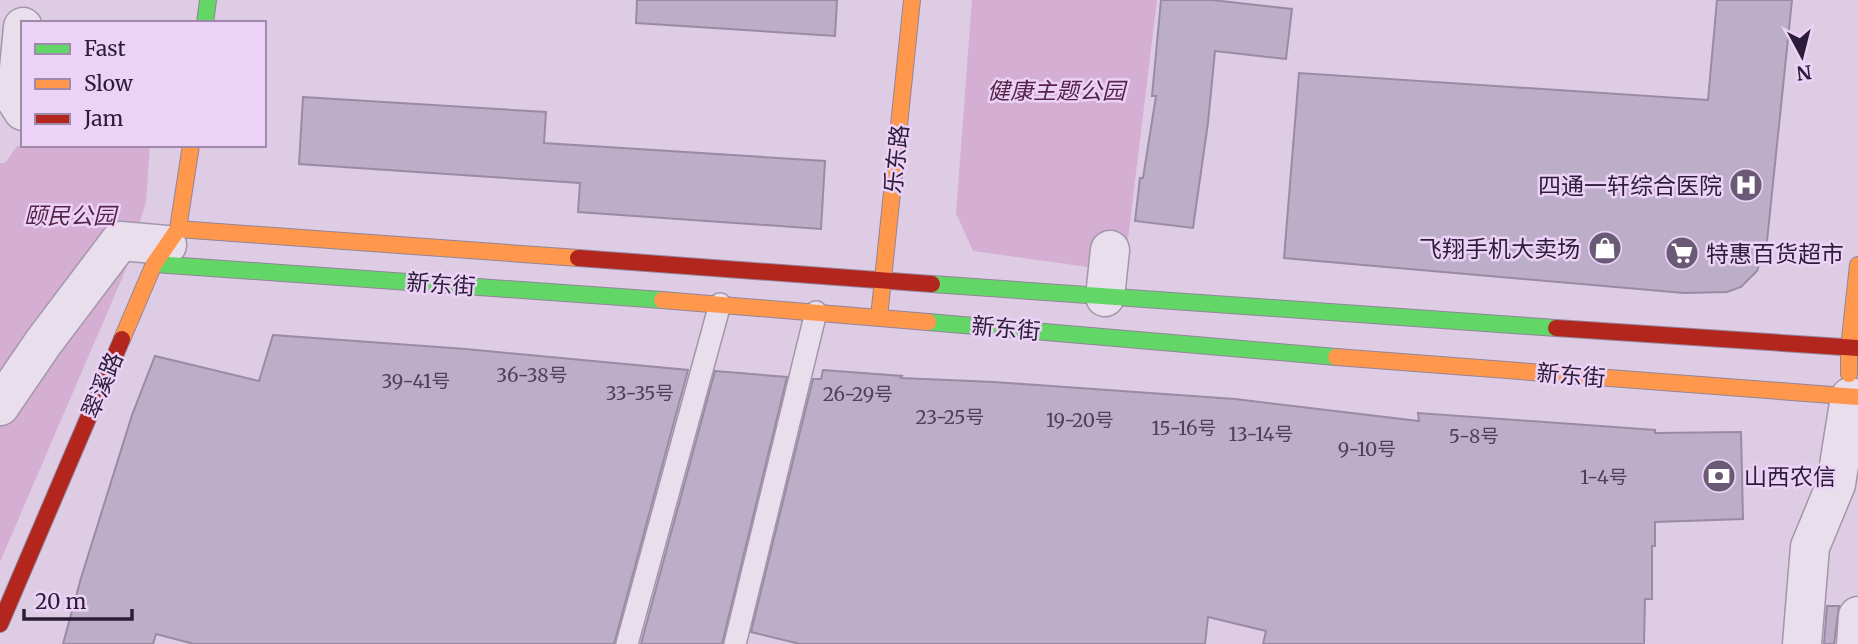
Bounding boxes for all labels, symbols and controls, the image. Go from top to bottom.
legend [21,21,266,147]
north arrow [1767,21,1837,91]
text: Fast [84,35,126,62]
text: N [1795,60,1813,86]
text: Slow [84,70,133,97]
park label: 健康主题公园 [987,76,1128,105]
text: Jam [83,105,123,132]
street label: 乐东路 [878,123,914,195]
hospital icon: 四通一轩综合医院 [1727,166,1765,204]
place label: 四通一轩综合医院 [1538,171,1722,200]
park label: 颐民公园 [24,201,119,230]
shop icon: 飞翔手机大卖场 [1586,229,1624,267]
place label: 飞翔手机大卖场 [1419,234,1580,263]
supermarket icon: 特惠百货超市 [1663,234,1701,272]
place label: 特惠百货超市 [1706,239,1844,268]
street label: 新东街 [406,267,476,301]
street label: 新东街 [970,311,1042,345]
street label: 翠溪路 [75,348,129,422]
street label: 新东街 [1535,358,1607,392]
house number: 36-38号 [496,363,568,387]
house number: 39-41号 [381,369,451,393]
house number: 33-35号 [606,381,674,405]
house number: 26-29号 [823,382,893,406]
house number: 23-25号 [916,405,984,429]
house number: 19-20号 [1046,408,1114,432]
house number: 15-16号 [1151,416,1217,440]
house number: 13-14号 [1229,422,1293,446]
house number: 5-8号 [1449,424,1499,448]
house number: 9-10号 [1338,437,1396,461]
bank icon: 山西农信 [1700,457,1738,495]
place label: 山西农信 [1744,462,1836,491]
house number: 1-4号 [1580,465,1628,489]
scale bar [24,578,133,622]
text: 20 m [35,588,87,615]

